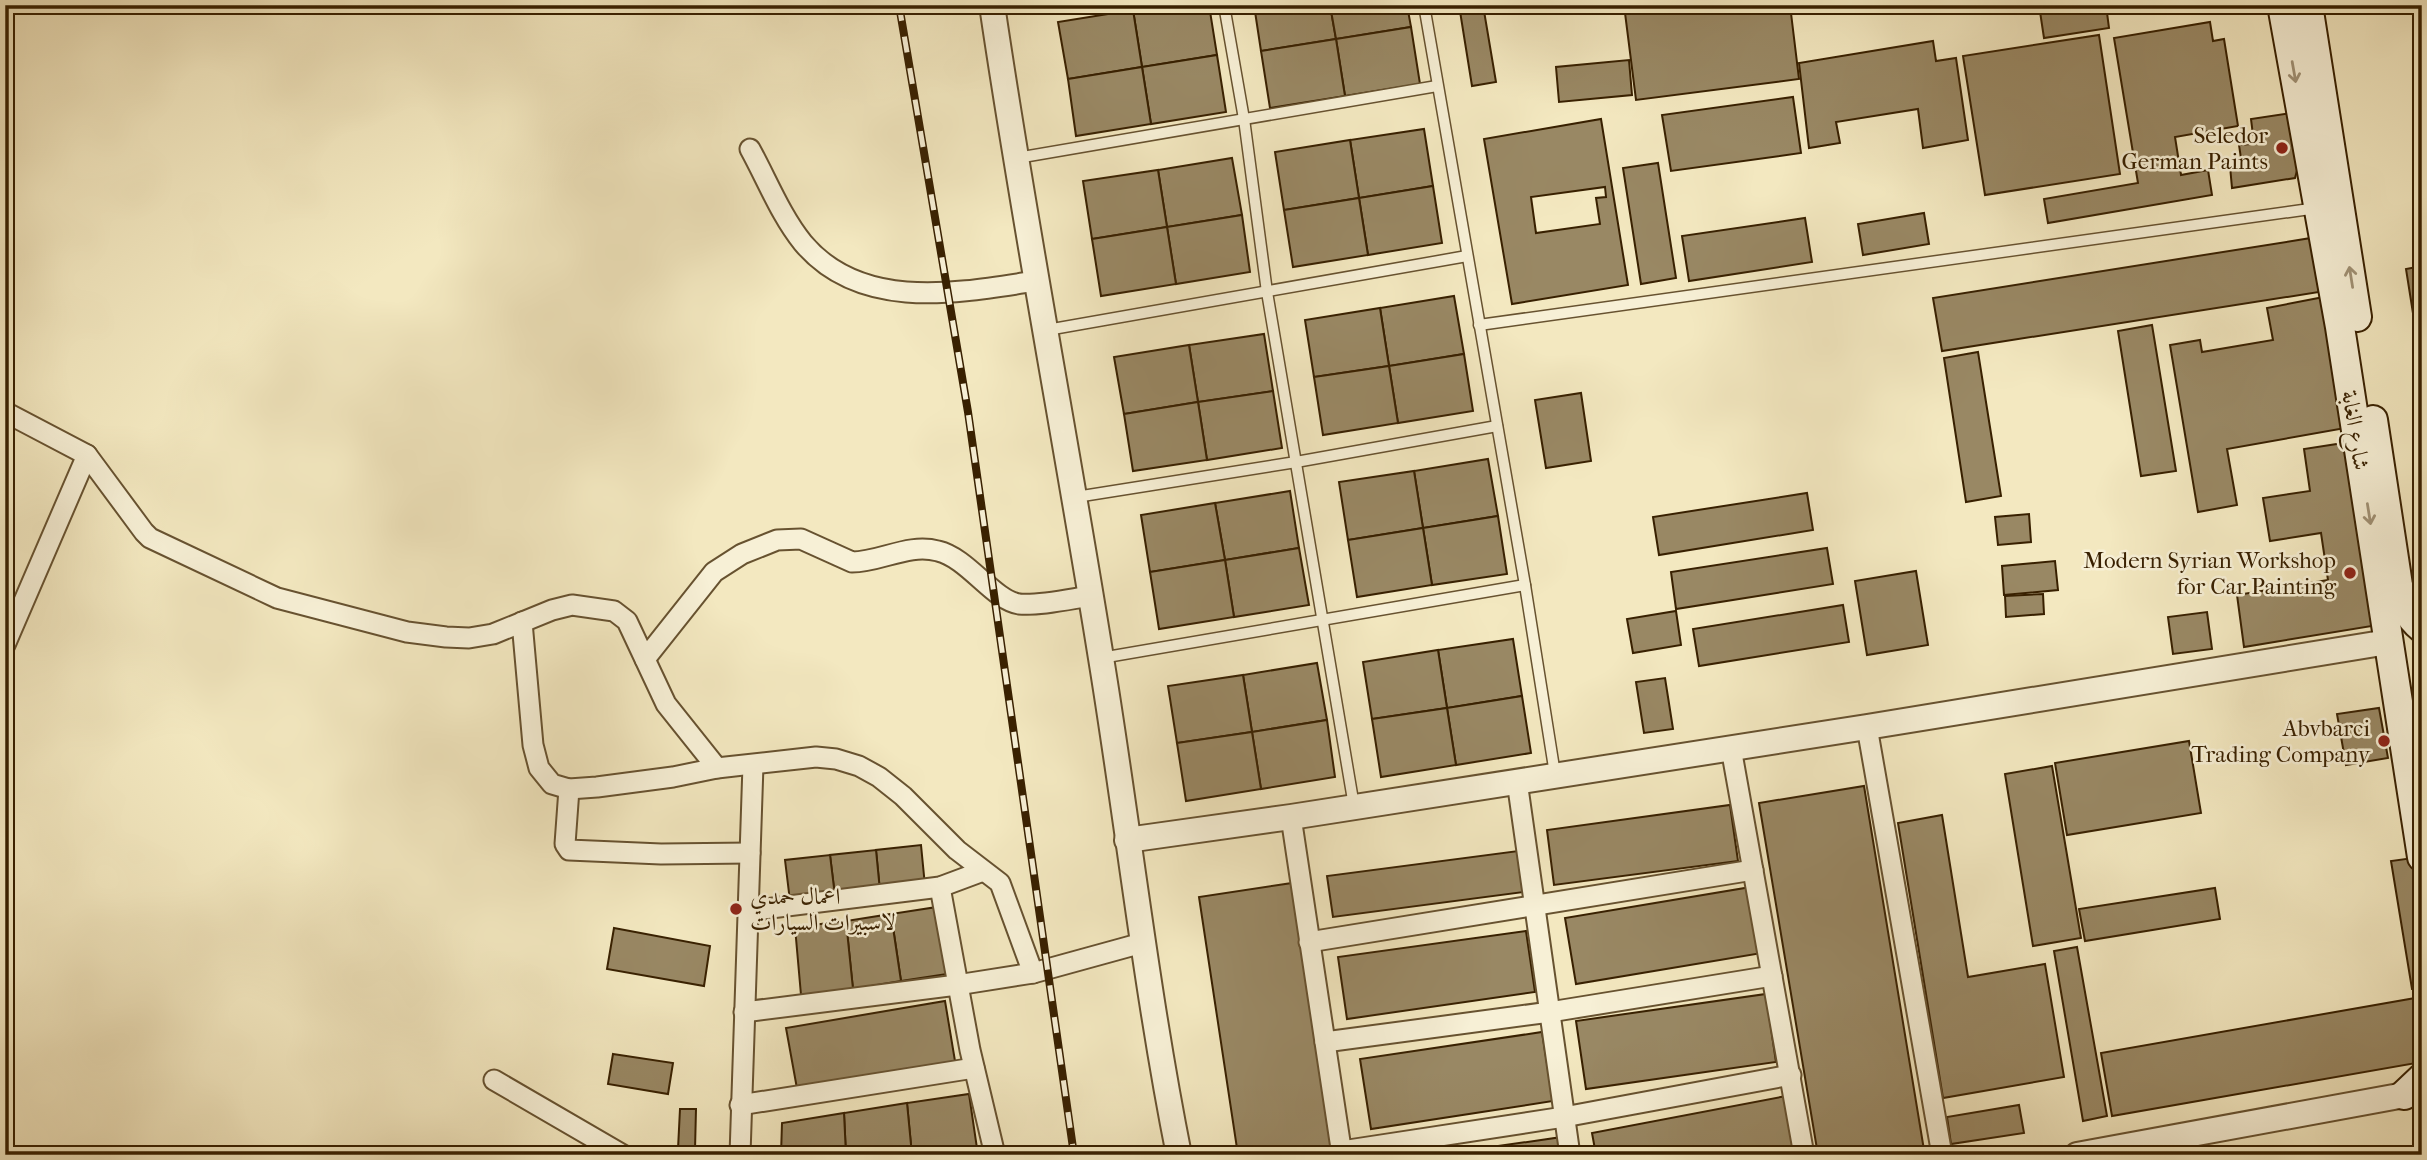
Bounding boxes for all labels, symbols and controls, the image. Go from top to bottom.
one-way arrow [2288,61,2301,83]
place label: Seledor German Paints [2122,122,2268,175]
marker: Seledor German Paints [2274,140,2290,156]
one-way arrow [2344,266,2357,289]
street label: شارع الغابة [2330,388,2375,473]
one-way arrow [2362,502,2375,525]
place label: Modern Syrian Workshop for Car Painting [2083,547,2337,600]
marker: Modern Syrian Workshop for Car Painting [2342,565,2358,581]
place label: Abvbarci Trading Company [2192,715,2371,768]
marker: Abvbarci Trading Company [2376,733,2392,749]
place label: اعمال حمدي لاسبيرات السيارات [750,883,896,936]
marker: اعمال حمدي لاسبيرات السيارات [728,901,744,917]

